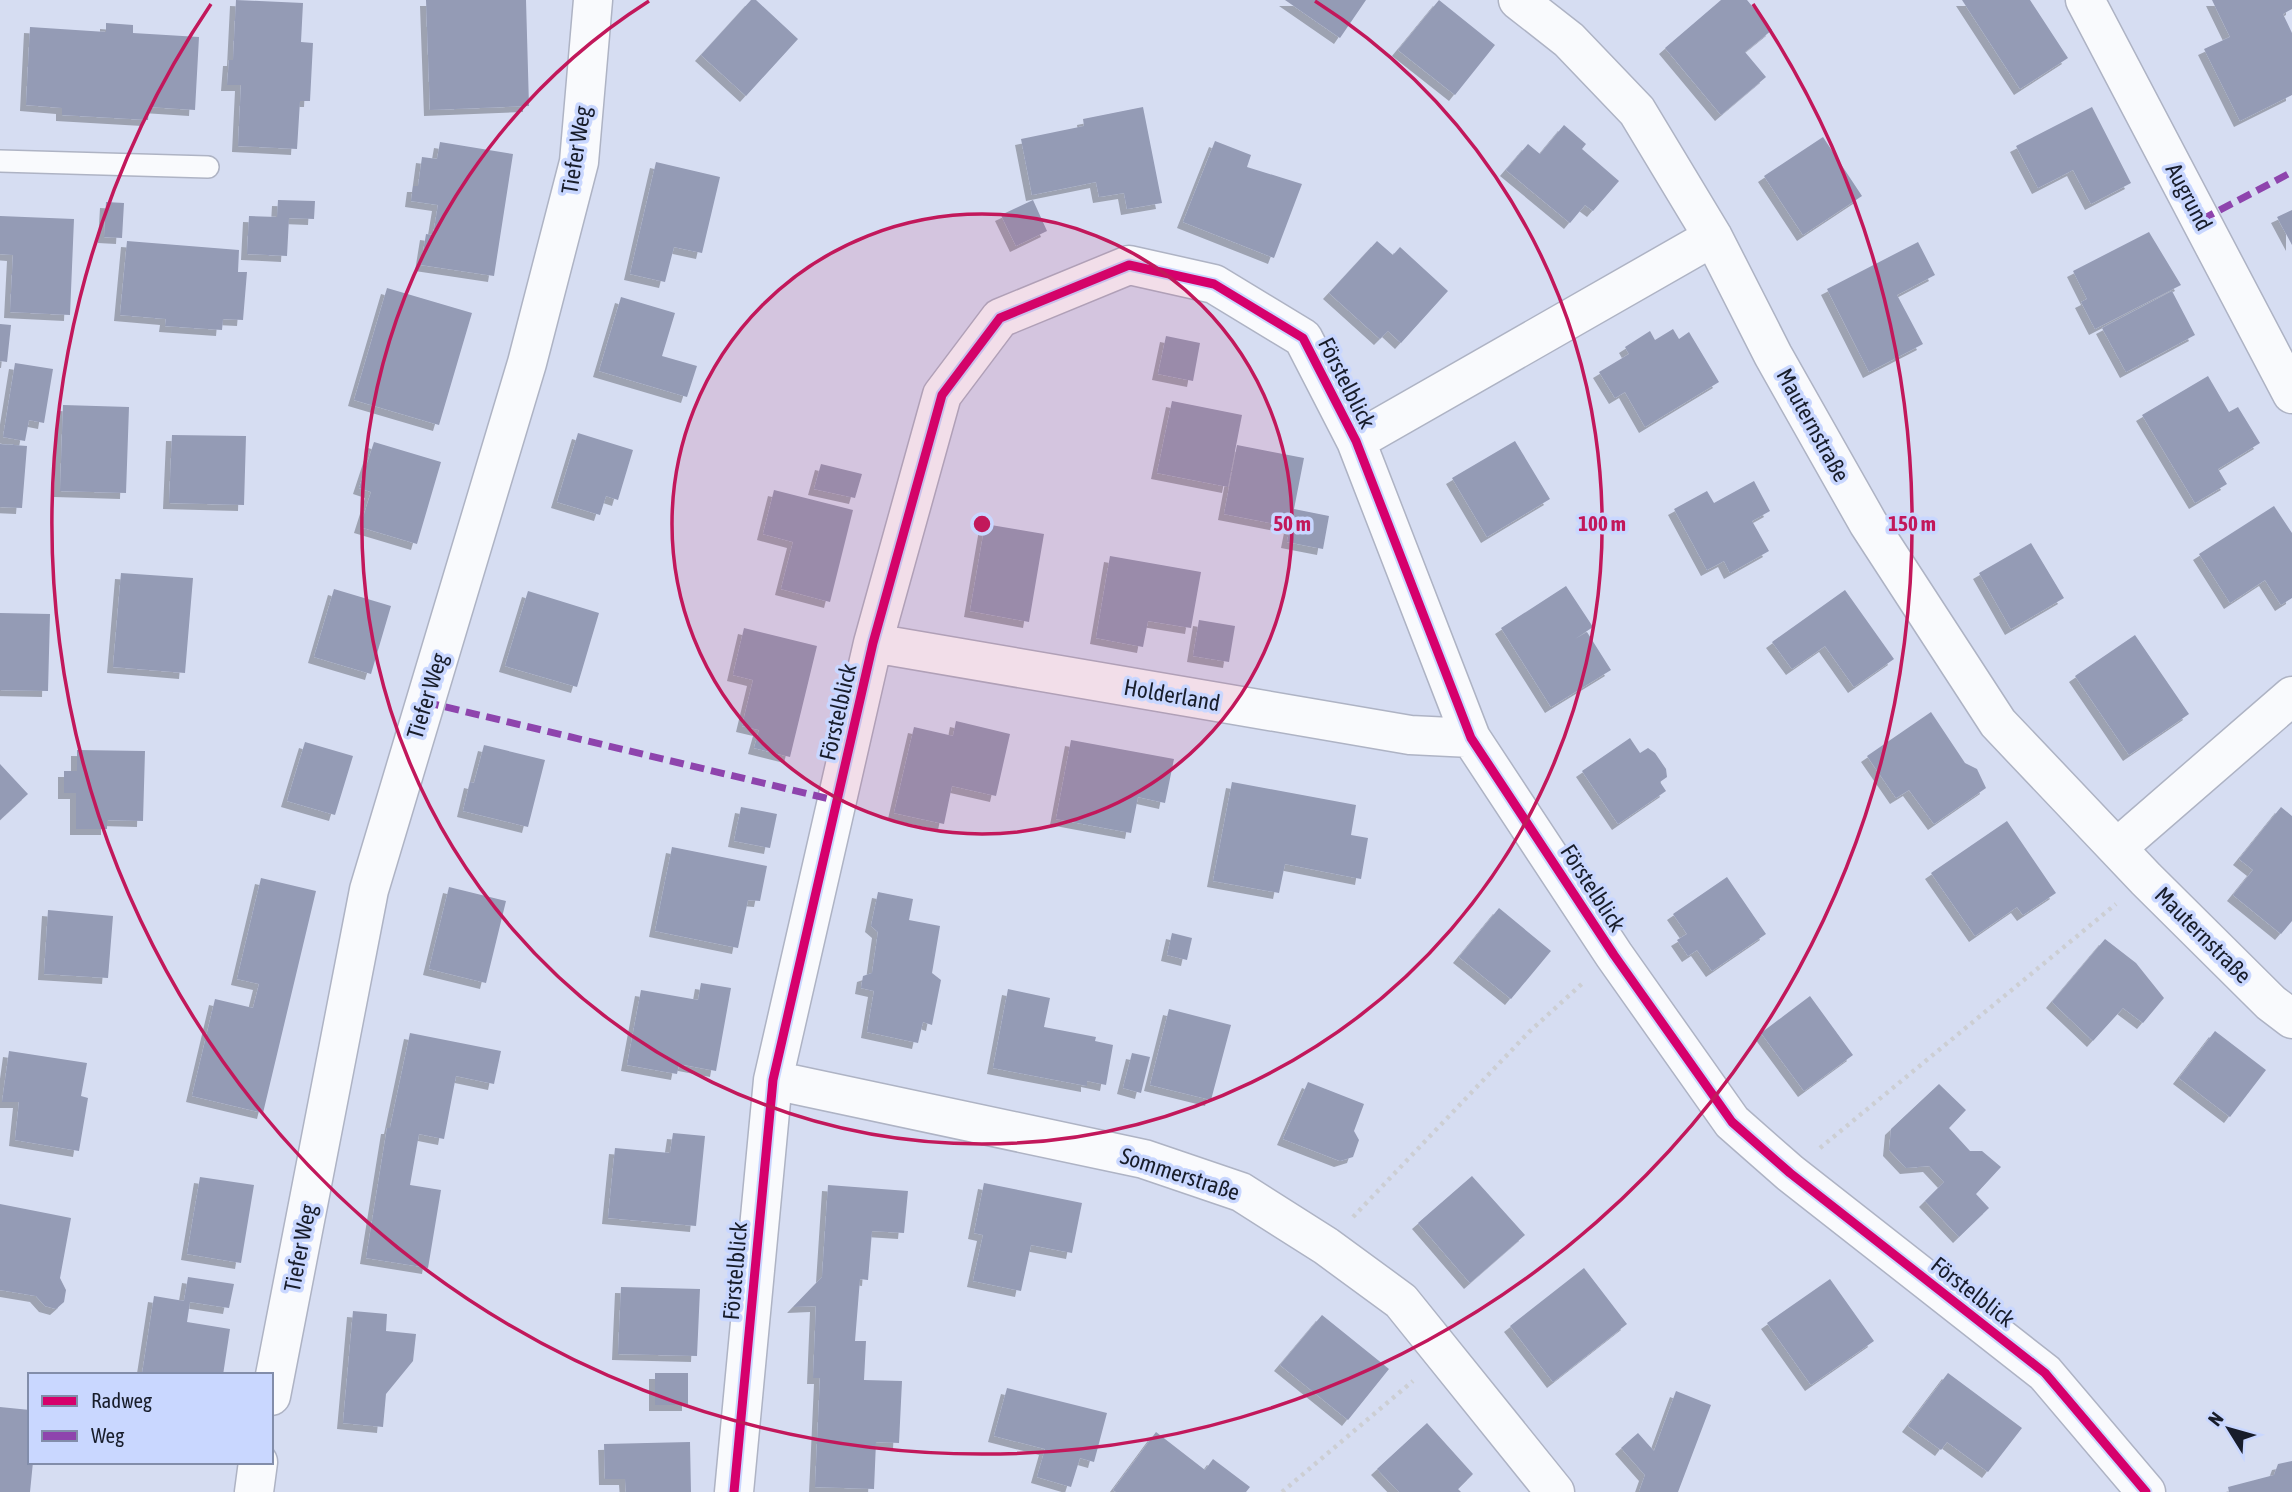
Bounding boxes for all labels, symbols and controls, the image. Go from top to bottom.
street label: Tiefer Weg [556,104,596,196]
street label: Augrund [2161,159,2217,235]
street label: Förstelblick [1313,333,1381,433]
street label: Mauternstraße [1771,364,1855,486]
text: 50 m [1273,511,1311,535]
text: 100 m [1578,511,1626,535]
text: 150 m [1888,511,1936,535]
centre of rings [970,512,994,536]
street label: Tiefer Weg [402,650,452,742]
street label: Förstelblick [814,661,862,763]
street label: Holderland [1122,674,1222,716]
street label: Förstelblick [1555,840,1631,936]
street label: Mauternstraße [2150,882,2256,988]
street label: Sommerstraße [1117,1143,1243,1205]
street label: Tiefer Weg [279,1202,321,1294]
street label: Förstelblick [718,1221,752,1321]
street label: Förstelblick [1926,1251,2020,1333]
legend [28,1373,273,1464]
text: Radweg [91,1388,152,1412]
north arrow [2194,1394,2264,1464]
text: N [2203,1408,2228,1430]
text: Weg [91,1423,124,1447]

